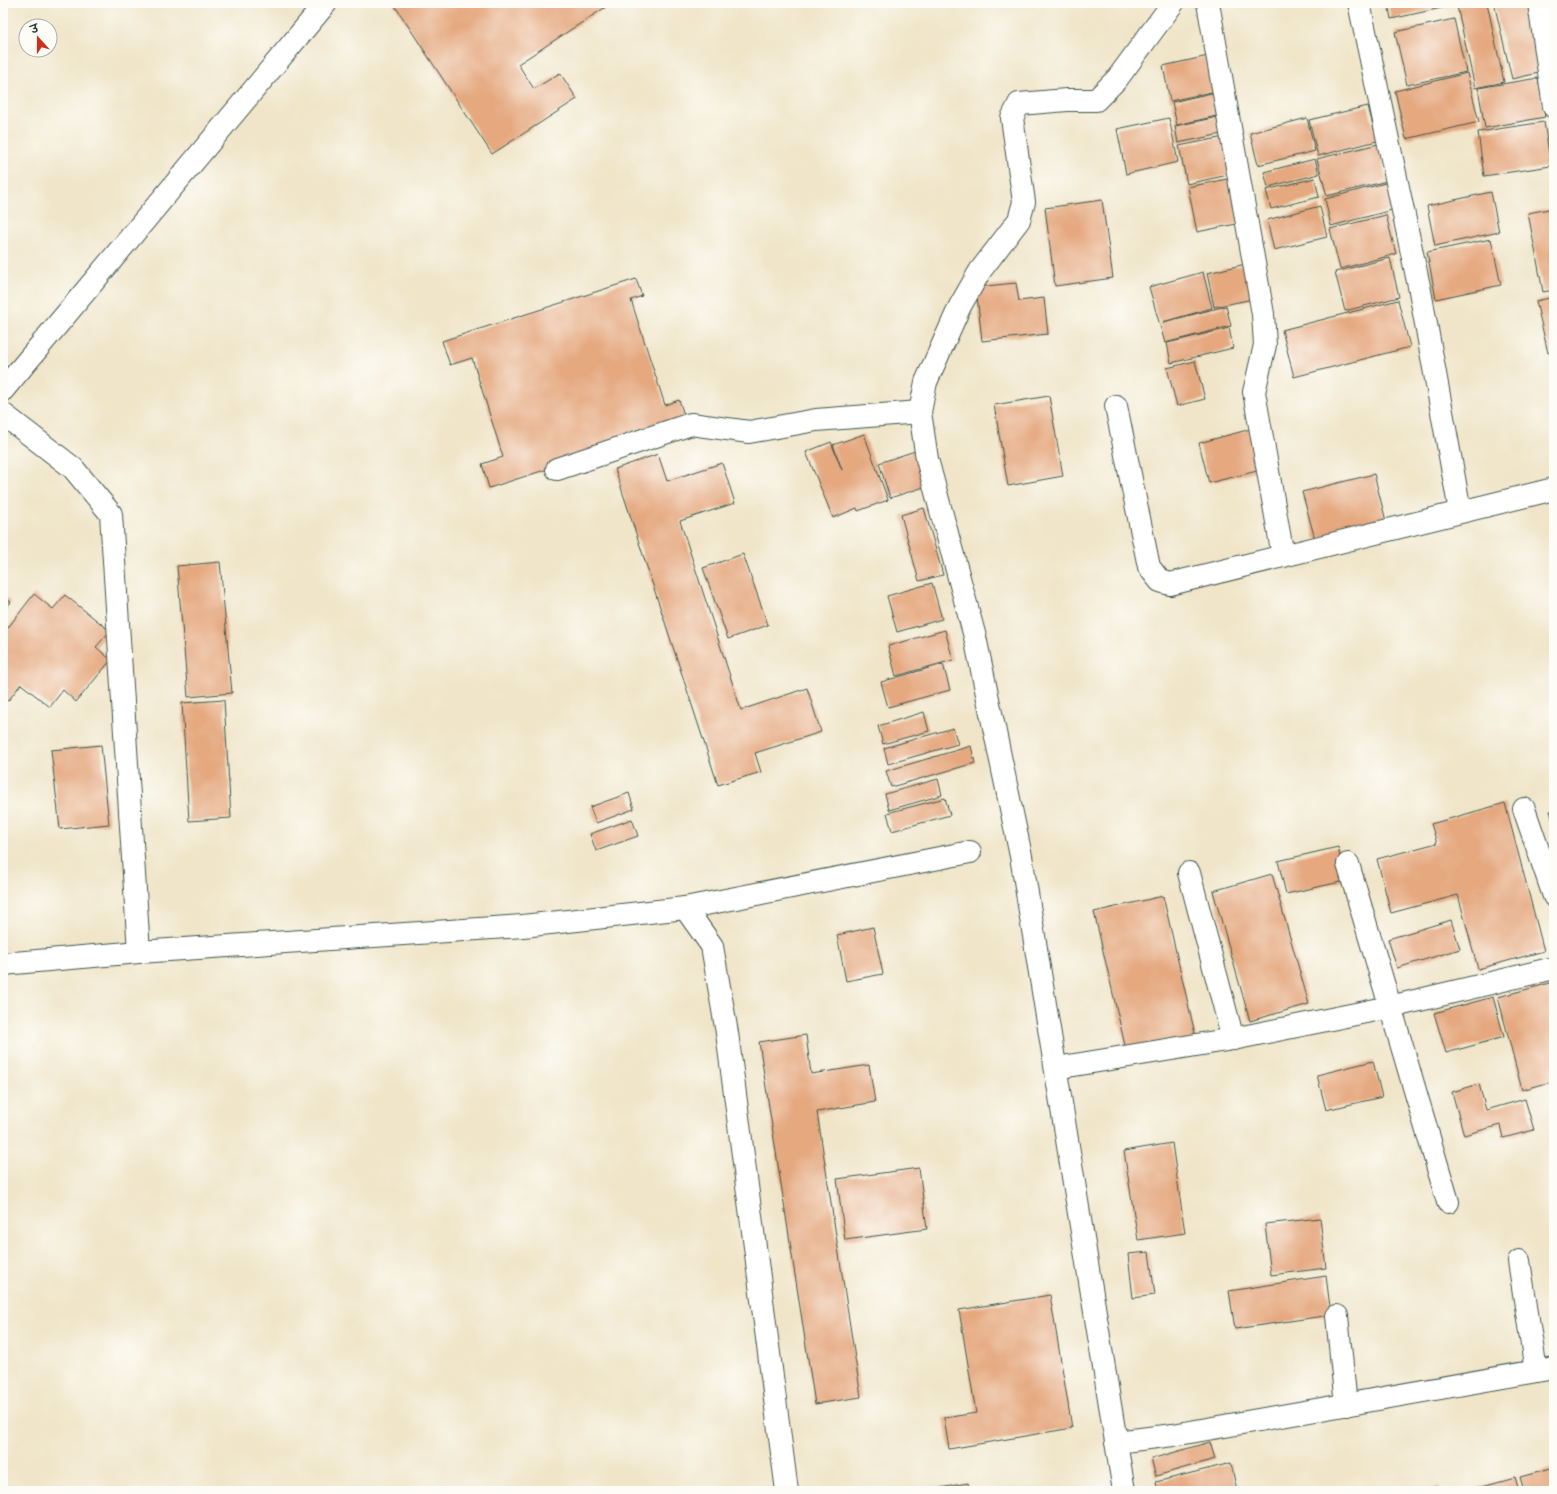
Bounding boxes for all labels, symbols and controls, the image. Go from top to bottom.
north arrow [18,18,58,58]
text: उ [27,19,42,37]

